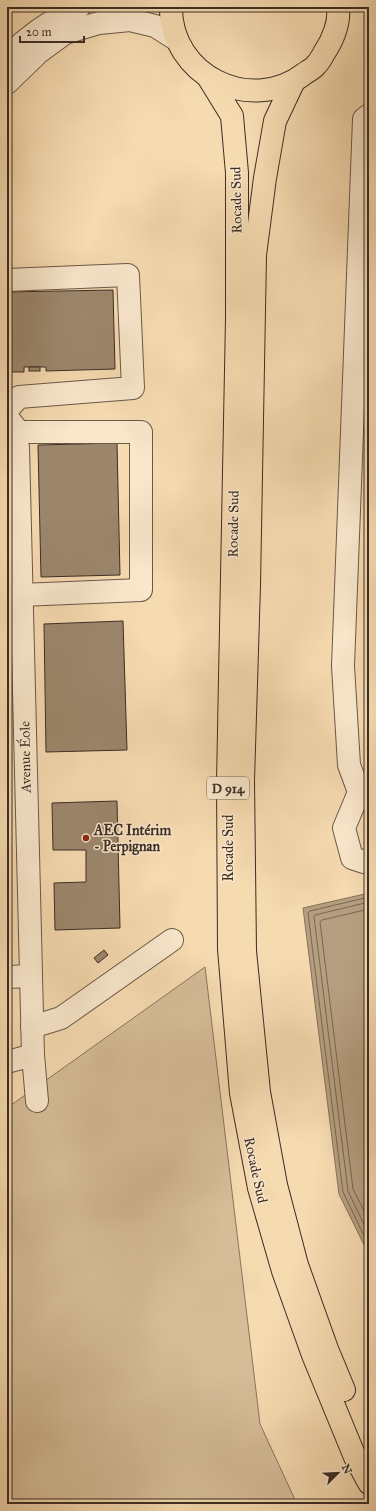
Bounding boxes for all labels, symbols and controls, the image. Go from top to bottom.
scale bar [20,18,84,44]
text: 20 m [26,25,52,39]
street label: Rocade Sud [227,166,246,234]
street label: Rocade Sud [224,490,243,558]
street label: Avenue Éole [14,721,35,794]
road number: D 914 [207,777,249,799]
street label: Rocade Sud [220,814,237,882]
place label: AEC Intérim - Perpignan [93,822,171,856]
marker: AEC Intérim - Perpignan [81,833,91,843]
street label: Rocade Sud [240,1136,271,1205]
north arrow [318,1453,358,1493]
text: N [339,1462,355,1477]

